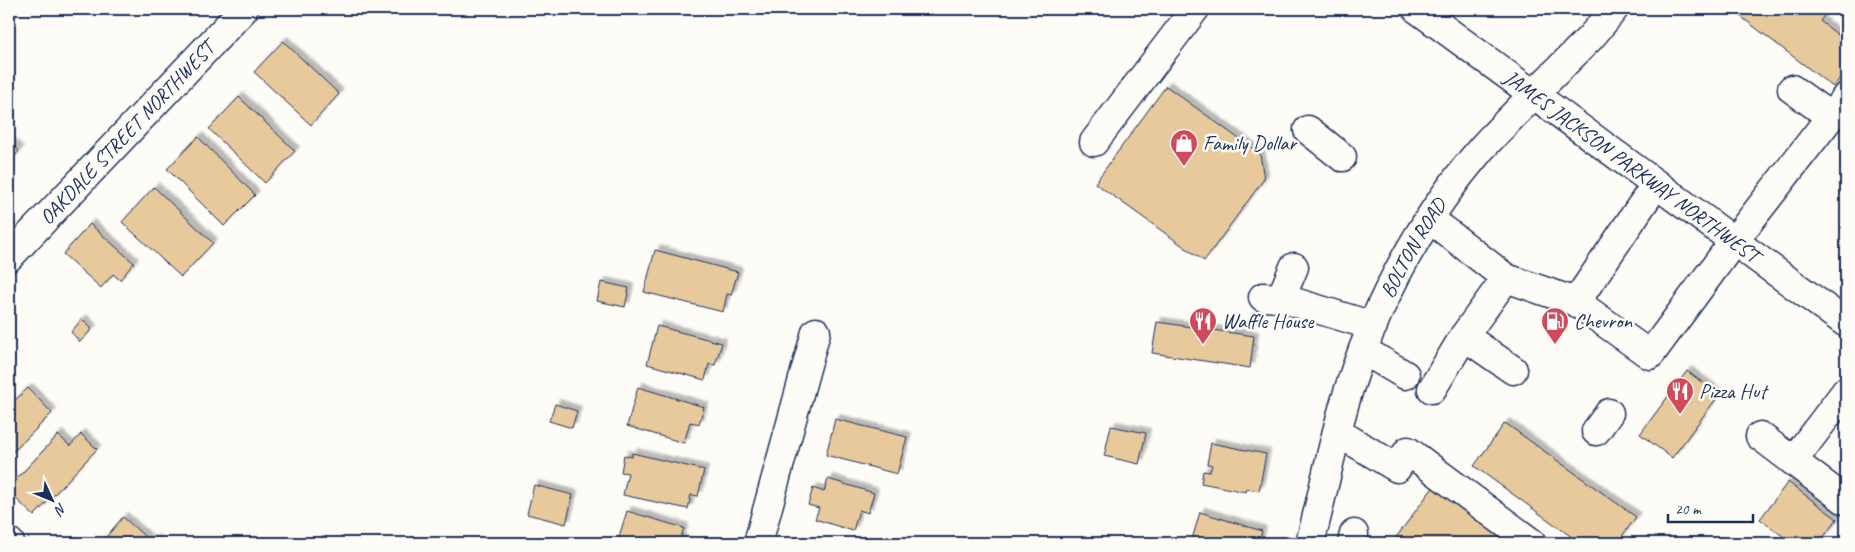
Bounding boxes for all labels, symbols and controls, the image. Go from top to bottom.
street label: OAKDALE STREET NORTHWEST [34,32,223,230]
street label: JAMES JACKSON PARKWAY NORTHWEST [1498,64,1769,271]
shop icon: Family Dollar [1169,128,1199,167]
place label: Family Dollar [1203,130,1297,156]
street label: BOLTON ROAD [1374,192,1453,302]
restaurant icon: Waffle House [1188,306,1218,345]
fuel station icon: Chevron [1540,306,1570,345]
place label: Waffle House [1222,308,1314,334]
place label: Chevron [1574,308,1632,334]
restaurant icon: Pizza Hut [1665,376,1695,415]
place label: Pizza Hut [1699,378,1769,404]
north arrow [28,474,78,524]
scale bar [1668,492,1752,524]
text: N [50,500,70,519]
text: 20 m [1675,500,1702,519]

